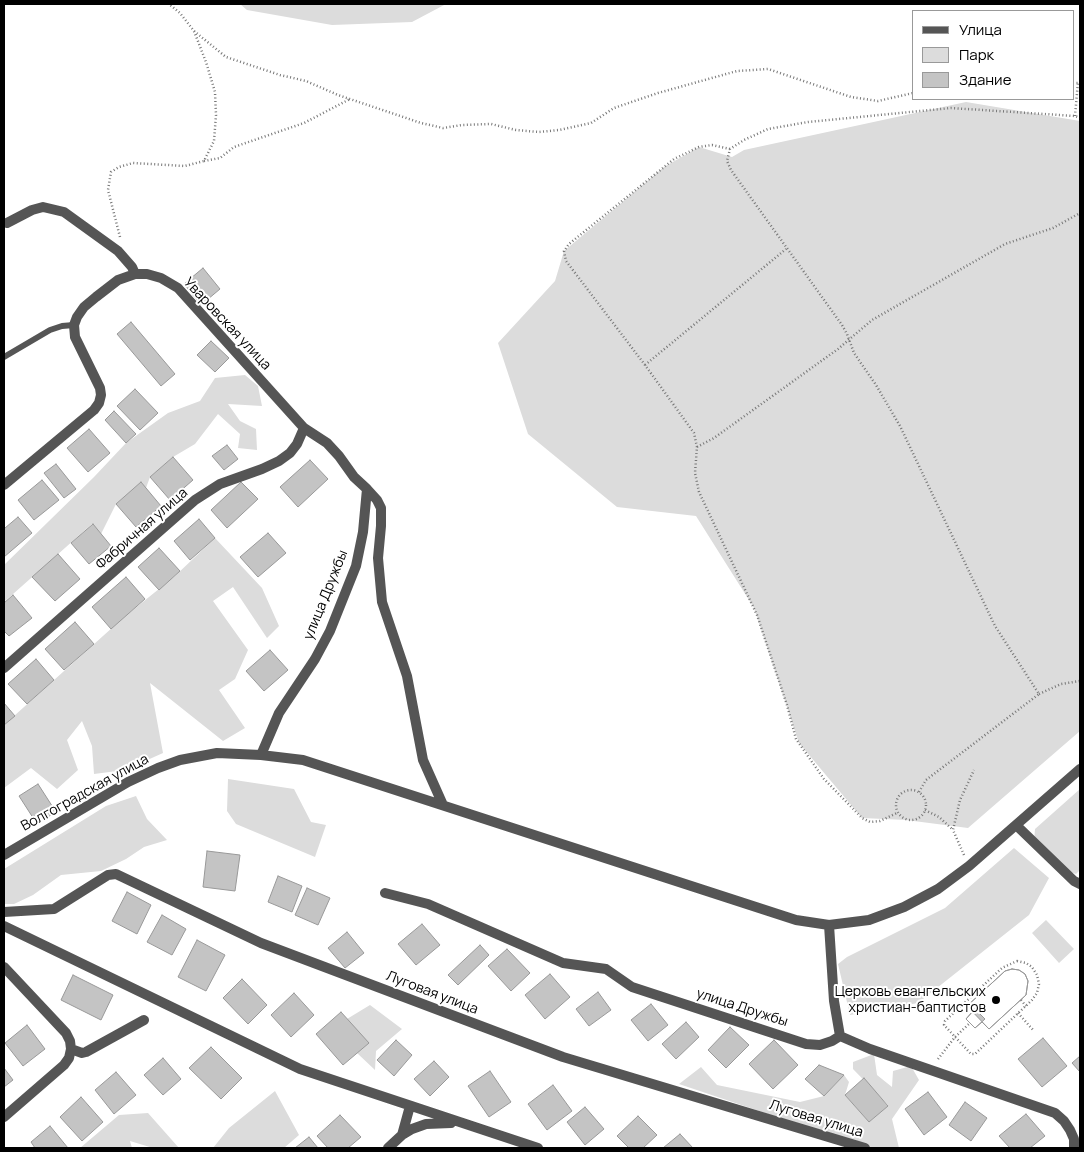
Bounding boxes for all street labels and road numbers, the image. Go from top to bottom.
street label: Уваровская улица [180,274,274,374]
street label: Фабричная улица [93,485,191,573]
street label: улица Дружбы [300,548,352,642]
street label: Волгоградская улица [18,751,152,835]
street label: Луговая улица [384,968,480,1018]
street label: улица Дружбы [694,985,790,1031]
street label: Луговая улица [767,1097,865,1141]

